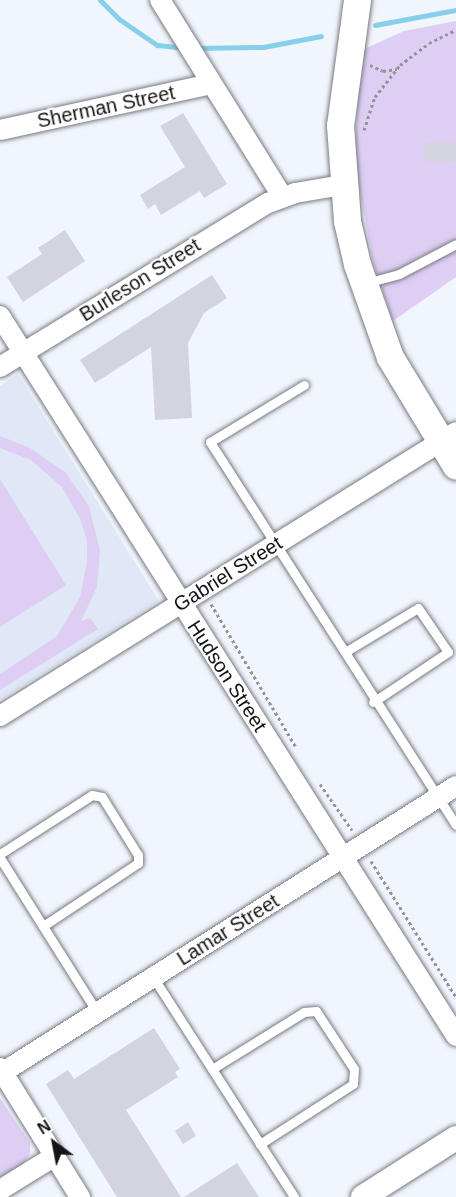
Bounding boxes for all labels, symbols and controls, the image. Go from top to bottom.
street label: Sherman Street [35,81,177,133]
street label: Burleson Street [75,233,205,327]
street label: Gabriel Street [169,531,287,617]
street label: Hudson Street [182,616,272,736]
street label: Lamar Street [173,889,283,971]
north arrow [24,1113,84,1173]
text: N [35,1117,54,1138]

